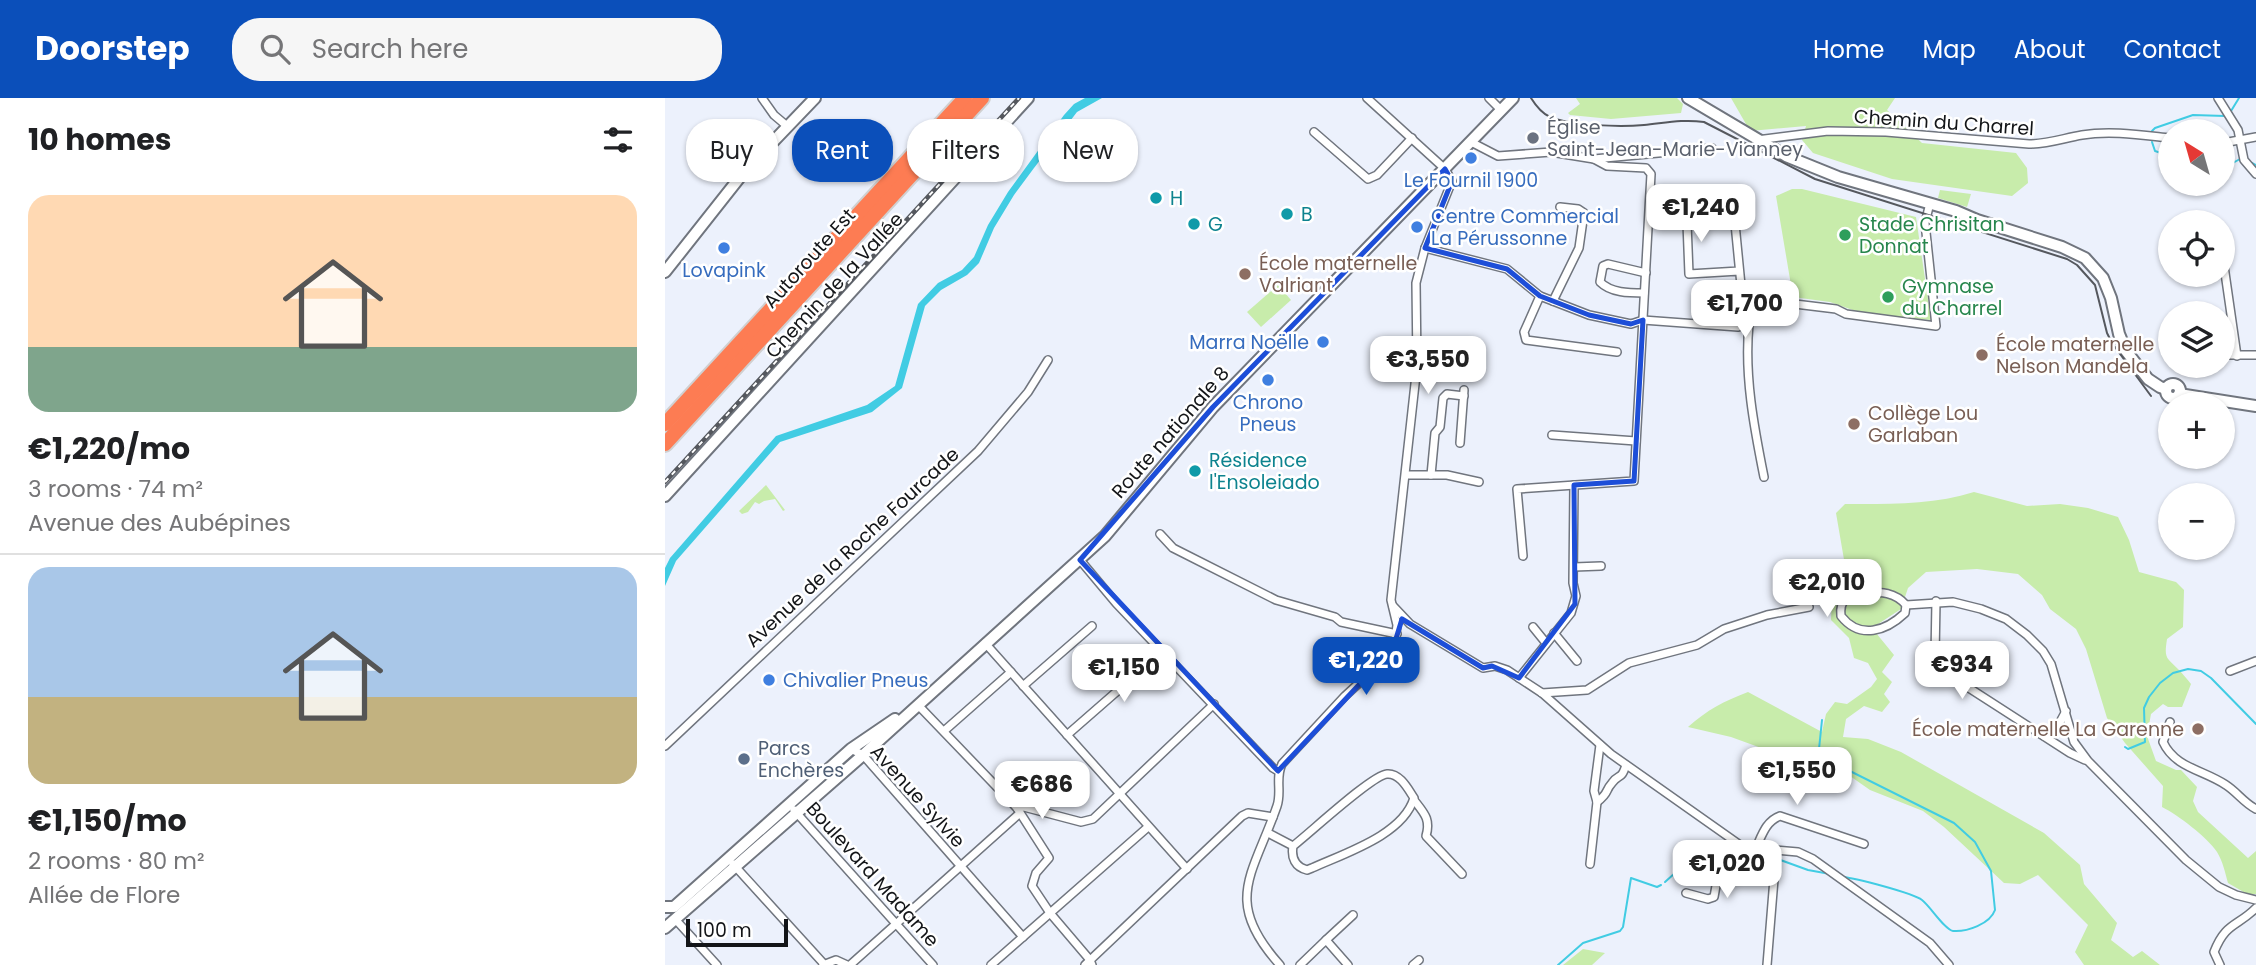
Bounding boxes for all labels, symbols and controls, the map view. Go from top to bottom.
search box [232,18,722,81]
text: Doorstep [35,25,190,72]
icon: search [256,30,294,68]
text: Search here [312,31,468,67]
text: Home [1813,33,1885,66]
text: Map [1923,33,1976,66]
text: About [2014,33,2085,66]
text: Contact [2123,33,2221,66]
street label: Chemin du Charrel [1853,103,2035,142]
place label: Église Saint-Jean-Marie-Vianney [1547,114,1803,163]
text: 10 homes [28,118,172,161]
chip: Buy [686,119,778,182]
chip: Rent [792,119,893,182]
chip: Filters [907,119,1024,182]
chip: New [1038,119,1138,182]
north arrow [2158,119,2235,196]
map controls [2158,119,2235,560]
icon: filters [599,121,637,159]
marker: Église Saint-Jean-Marie-Vianney [1525,130,1541,146]
marker: Le Fournil 1900 [1463,150,1479,166]
place label: Le Fournil 1900 [1404,167,1538,194]
pin: €1,240 [1644,184,1758,244]
place label: H [1170,185,1183,212]
marker: H [1148,190,1164,206]
text: €1,240 [1662,191,1740,223]
place label: B [1301,201,1313,228]
street label: Autoroute Est [757,203,862,314]
place label: Centre Commercial La Pérussonne [1431,203,1619,252]
street label: Chemin de la Vallée [759,206,909,364]
marker: B [1279,206,1295,222]
button: locate [2158,210,2235,287]
place label: G [1208,211,1223,238]
place label: Stade Chrisitan Donnat [1859,211,2005,260]
marker: G [1186,216,1202,232]
marker: Centre Commercial La Pérussonne [1409,219,1425,235]
marker: Stade Chrisitan Donnat [1837,227,1853,243]
marker: Lovapink [716,240,732,256]
icon: home [270,241,396,367]
place label: École maternelle Valriant [1259,250,1417,299]
place label: Lovapink [682,257,766,284]
marker: École maternelle Valriant [1237,266,1253,282]
place label: Gymnase du Charrel [1902,273,2002,322]
pin: €1,700 [1688,280,1802,340]
text: €1,700 [1707,287,1783,319]
marker: Gymnase du Charrel [1880,289,1896,305]
button: layers [2158,301,2235,378]
place label: Marra Noëlle [1189,329,1309,356]
place label: École maternelle Nelson Mandela [1996,331,2154,380]
marker: Marra Noëlle [1315,334,1331,350]
pin: €3,550 [1371,336,1485,396]
text: €3,550 [1386,343,1470,375]
marker: École maternelle Nelson Mandela [1974,347,1990,363]
street label: Route nationale 8 [1105,360,1235,504]
marker: Chrono Pneus [1260,372,1276,388]
place label: Chrono Pneus [1233,389,1303,438]
button: + [2158,392,2235,469]
place label: Collège Lou Garlaban [1868,400,1978,449]
marker: Collège Lou Garlaban [1846,416,1862,432]
text: €1,220/mo [28,427,190,470]
street label: Avenue de la Roche Fourcade [740,441,965,654]
place label: Résidence l'Ensoleiado [1209,447,1320,496]
marker: Résidence l'Ensoleiado [1187,463,1203,479]
text: 3 rooms · 74 m² [28,473,203,505]
button: − [2158,483,2235,560]
text: Avenue des Aubépines [28,507,291,539]
pin: €2,010 [1770,560,1884,619]
text: €2,010 [1789,566,1865,598]
icon: home [270,613,396,739]
pin: €1,220 [1309,638,1423,697]
pin: €934 [1921,642,2003,701]
pin: €1,150 [1067,644,1181,704]
text: €1,220 [1329,644,1403,676]
text: €934 [1931,648,1993,680]
text: €1,150 [1088,651,1160,683]
place label: Chivalier Pneus [783,667,928,694]
marker: Chivalier Pneus [761,672,777,688]
place label: École maternelle La Garenne [1912,716,2184,743]
marker: École maternelle La Garenne [2190,721,2206,737]
place label: Parcs Enchères [758,735,844,784]
street label: Avenue Sylvie [864,739,971,854]
pin: €1,550 [1740,748,1854,807]
marker: Parcs Enchères [736,751,752,767]
text: €1,550 [1758,754,1836,786]
pin: €686 [1001,762,1083,821]
text: €686 [1011,768,1073,800]
street label: Boulevard Madame [800,796,945,953]
text: €1,150/mo [28,799,187,842]
pin: €1,020 [1670,840,1784,900]
text: 2 rooms · 80 m² [28,845,205,877]
text: €1,020 [1689,847,1765,879]
text: Allée de Flore [28,879,180,911]
scale bar [686,916,787,948]
text: 100 m [697,917,752,944]

